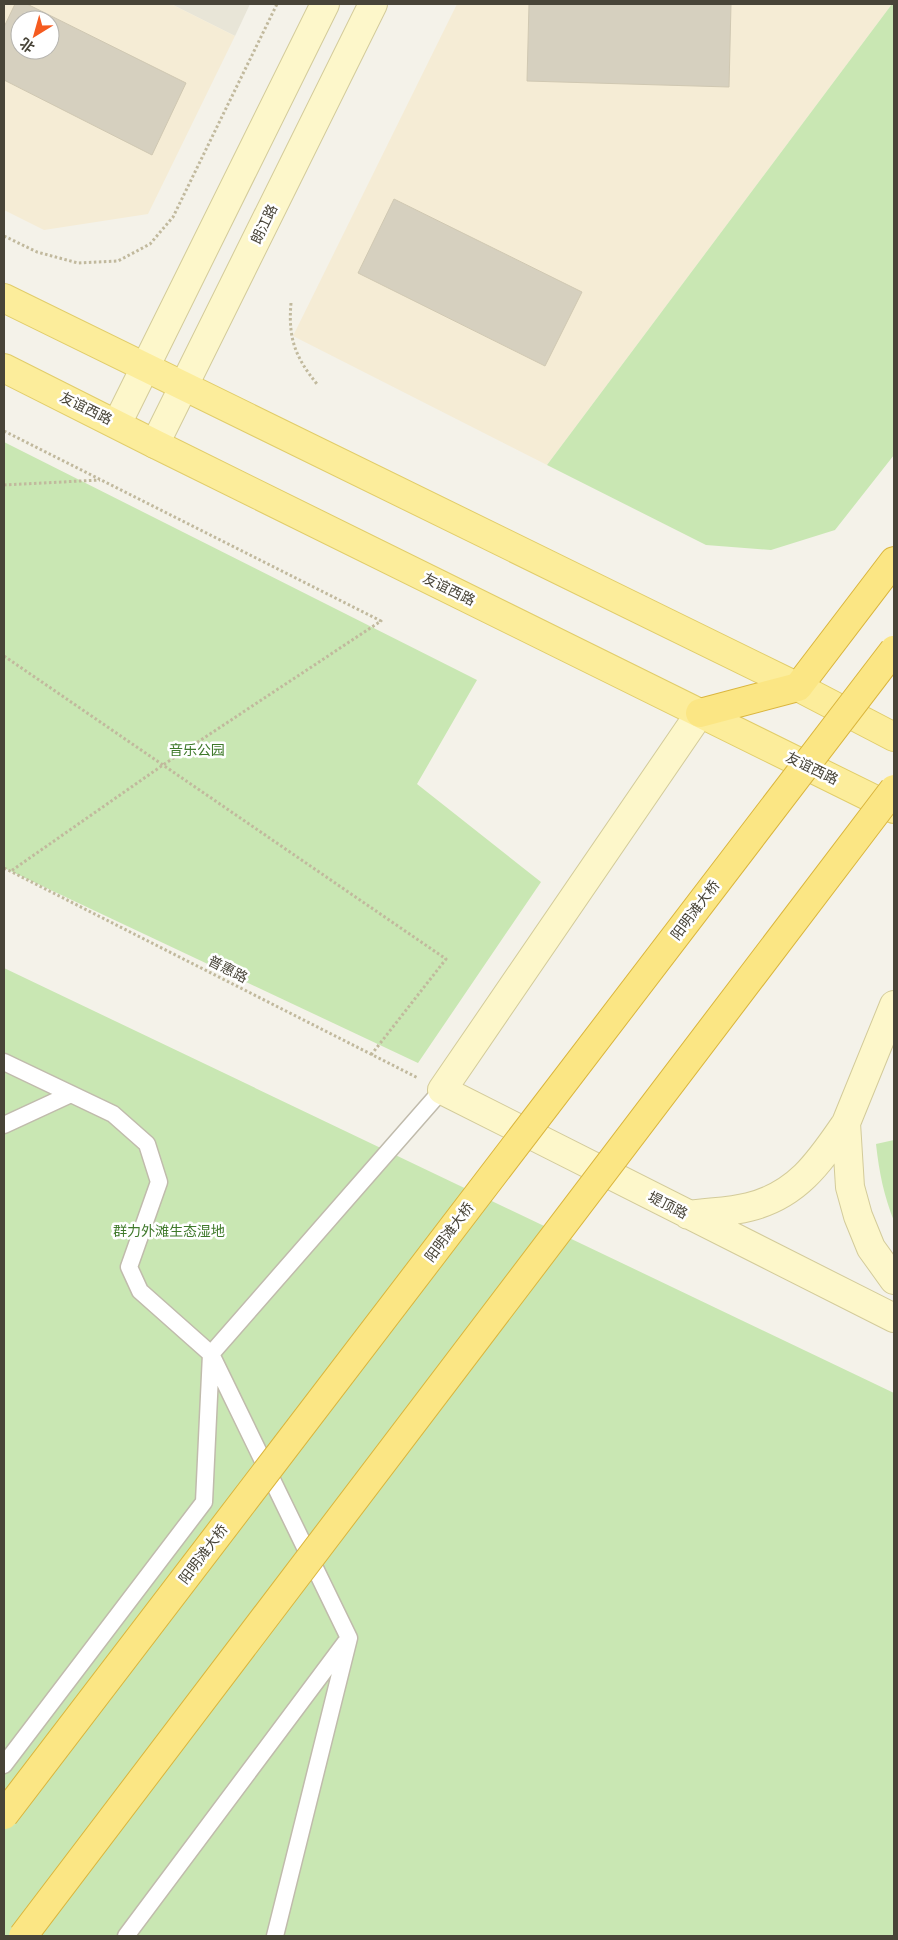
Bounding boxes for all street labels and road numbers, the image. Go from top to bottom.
street label: 朗江路 [247,201,281,247]
street label: 友谊西路 [57,388,115,428]
street label: 友谊西路 [420,569,478,609]
street label: 友谊西路 [783,748,841,788]
street label: 阳明滩大桥 [667,877,723,943]
street label: 普惠路 [205,951,251,987]
street label: 堤顶路 [645,1187,691,1223]
street label: 阳明滩大桥 [421,1199,477,1265]
street label: 阳明滩大桥 [175,1521,231,1587]

